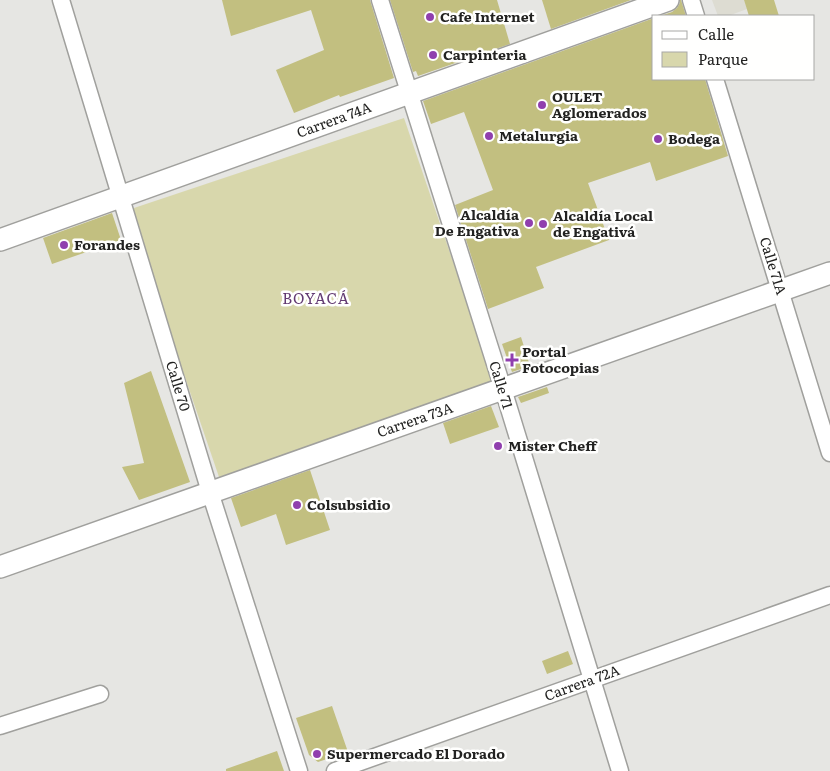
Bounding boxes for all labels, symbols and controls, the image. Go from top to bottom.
place label: Cafe Internet [440,6,535,26]
marker: Cafe Internet [424,11,436,23]
legend [652,15,815,80]
text: Calle [698,22,734,45]
place label: Carpinteria [443,44,528,64]
text: Parque [698,47,748,70]
marker: Carpinteria [427,49,439,61]
place label: OULET Aglomerados [552,86,647,122]
street label: Carrera 74A [293,96,375,142]
marker: OULET Aglomerados [536,99,548,111]
place label: Metalurgia [499,125,579,145]
place label: Bodega [668,128,721,148]
marker: Metalurgia [483,130,495,142]
marker: Bodega [652,133,664,145]
place label: Alcaldía De Engativa [435,204,520,240]
place label: Alcaldía Local de Engativá [553,205,653,241]
marker: Alcaldía De Engativa [523,217,535,229]
marker: Alcaldía Local de Engativá [537,218,549,230]
place label: Forandes [74,234,140,254]
street label: Calle 71A [756,234,792,298]
marker: Forandes [58,239,70,251]
district label: BOYACÁ [282,286,350,309]
place label: Portal Fotocopias [522,341,599,377]
marker: Portal Fotocopias [506,354,518,366]
street label: Calle 70 [162,358,196,413]
street label: Calle 71 [485,358,519,411]
street label: Carrera 73A [374,396,456,441]
place label: Mister Cheff [508,435,598,455]
marker: Mister Cheff [492,440,504,452]
place label: Colsubsidio [307,494,391,514]
marker: Colsubsidio [291,499,303,511]
street label: Carrera 72A [541,659,623,705]
place label: Supermercado El Dorado [327,743,505,763]
marker: Supermercado El Dorado [311,748,323,760]

